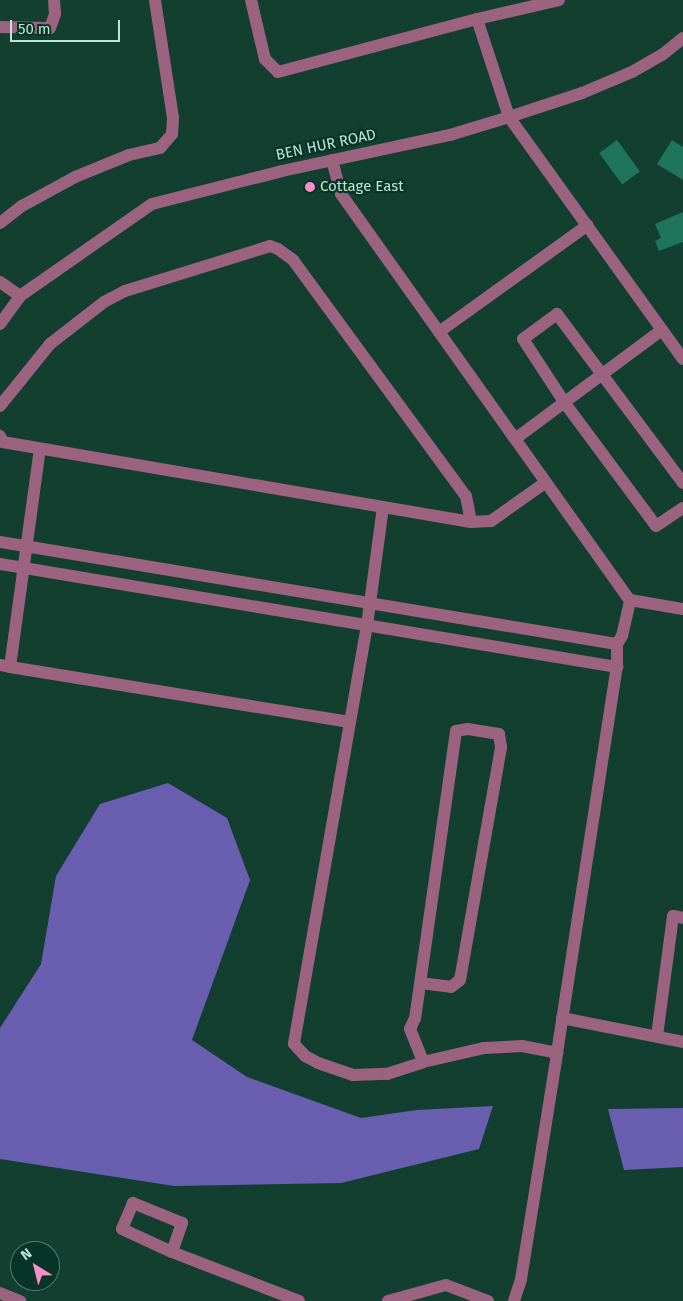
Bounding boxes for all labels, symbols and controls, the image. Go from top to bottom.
scale bar [12,10,122,42]
text: 50 m [18,20,51,38]
street label: BEN HUR ROAD [274,126,378,164]
place label: Cottage East [320,178,404,196]
marker: Cottage East [304,181,316,193]
north arrow [10,1241,60,1291]
text: N [18,1245,35,1264]

